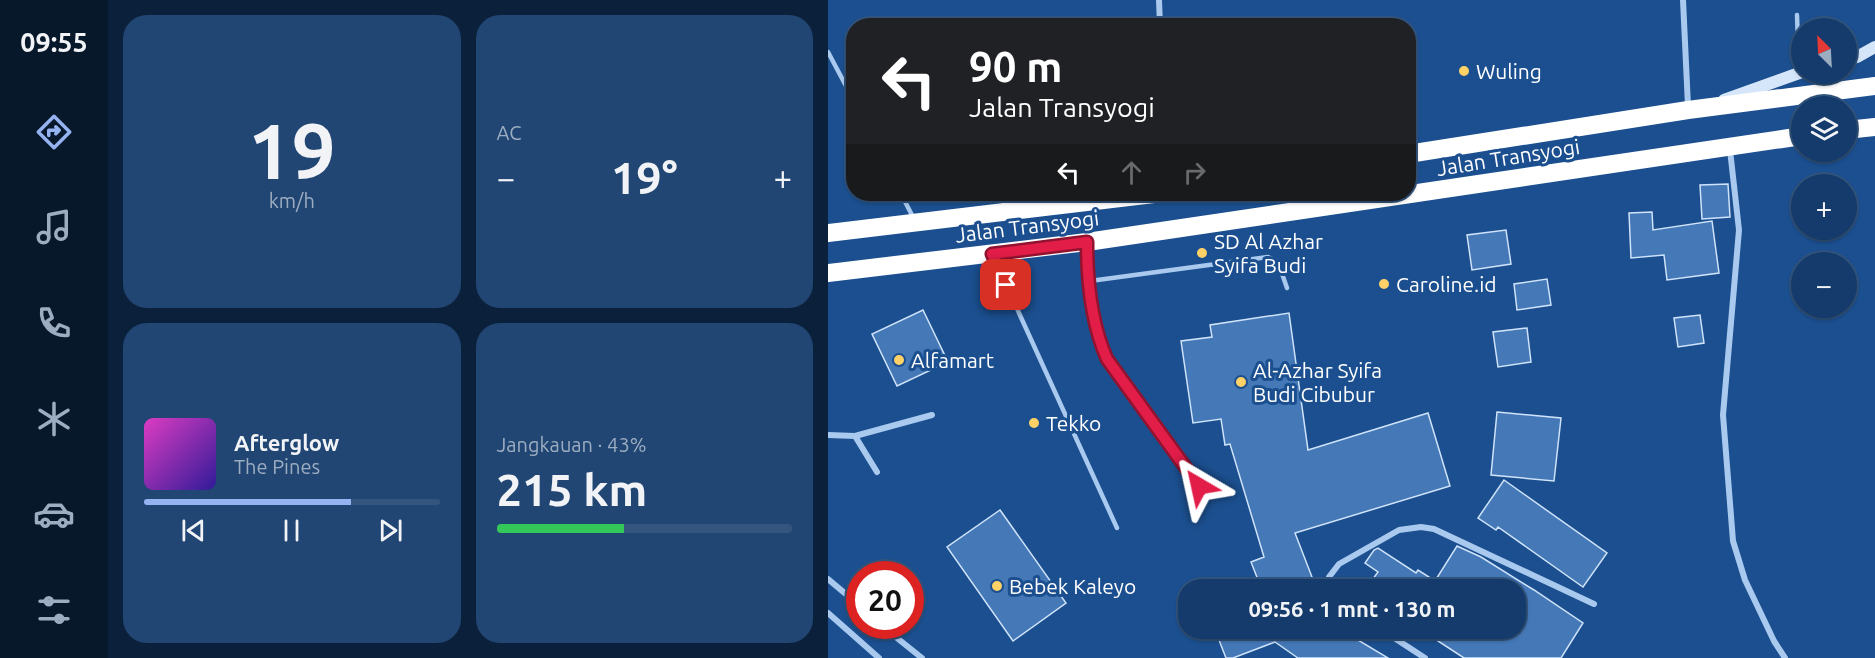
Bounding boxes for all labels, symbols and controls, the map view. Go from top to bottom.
north arrow [1791,18,1857,84]
map controls [1791,18,1857,318]
text: 09:55 [20,27,88,57]
icon: left [870,42,948,120]
text: 90 m [969,43,1063,90]
place label: Wuling [1476,59,1542,83]
marker: Wuling [1457,64,1471,78]
text: Jalan Transyogi [969,92,1155,122]
button: layers [1791,96,1857,162]
text: 19 [248,106,336,194]
icon: directions [33,111,75,153]
text: AC [497,121,522,144]
street label: Jalan Transyogi [1435,134,1581,180]
text: 19° [611,152,678,203]
icon: left [1052,156,1085,189]
icon: ahead [1115,156,1148,189]
icon: right [1178,156,1211,189]
text: − [497,159,515,196]
text: + [773,159,792,196]
button: + [1791,174,1857,240]
text: km/h [269,189,315,212]
street label: Jalan Transyogi [954,205,1100,247]
icon: music [33,206,75,248]
place label: SD Al Azhar Syifa Budi [1214,229,1323,277]
marker: SD Al Azhar Syifa Budi [1195,246,1209,260]
button: − [1791,252,1857,318]
pin [980,259,1031,310]
icon: arrive [989,268,1022,301]
place label: Caroline.id [1396,272,1497,296]
marker: Caroline.id [1377,277,1391,291]
icon: phone [33,302,75,344]
place label: Alfamart [911,348,994,372]
marker: Alfamart [892,353,906,367]
place label: Al-Azhar Syifa Budi Cibubur [1253,358,1382,406]
marker: Al-Azhar Syifa Budi Cibubur [1234,375,1248,389]
icon: climate [33,398,75,440]
place label: Tekko [1046,411,1101,435]
marker: Tekko [1027,416,1041,430]
text: Afterglow [234,430,339,455]
text: Jangkauan · 43% [497,433,646,456]
position arrow [1167,454,1231,518]
text: The Pines [234,455,320,478]
text: 215 km [497,464,647,515]
icon: car [33,493,75,535]
icon: previous [177,514,210,547]
icon: pause [275,514,308,547]
icon: next [374,514,407,547]
speed limit sign: 20 [846,561,924,639]
place label: Bebek Kaleyo [1009,574,1136,598]
marker: Bebek Kaleyo [990,579,1004,593]
icon: filters [33,589,75,631]
text: 09:56 · 1 mnt · 130 m [1248,596,1456,621]

